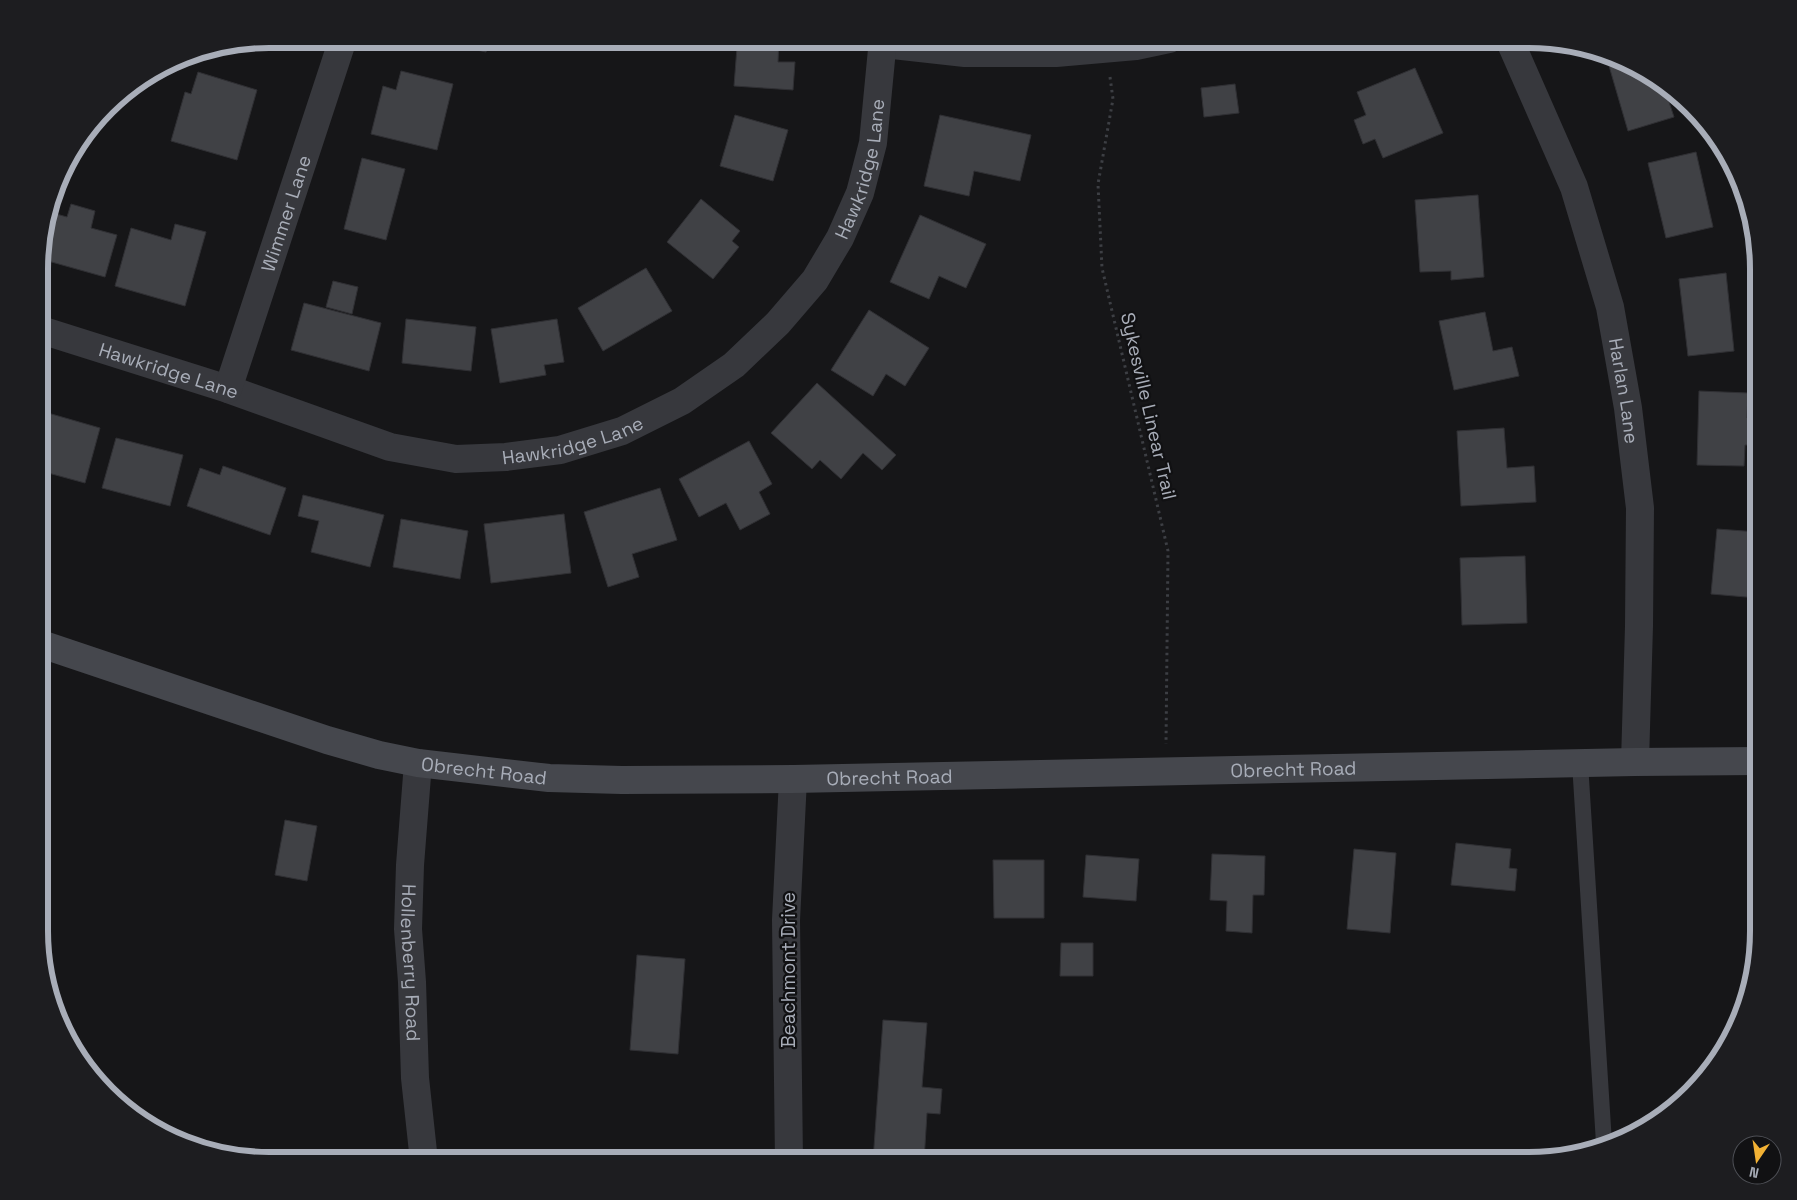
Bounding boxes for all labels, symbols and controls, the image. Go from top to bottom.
street label: Hawkridge Lane [829,98,890,243]
street label: Wimmer Lane [255,152,317,275]
street label: Sykesville Linear Trail [1115,310,1182,502]
street label: Harlan Lane [1603,336,1644,445]
street label: Hawkridge Lane [96,337,242,405]
street label: Hawkridge Lane [501,410,648,470]
street label: Obrecht Road [420,751,548,791]
street label: Obrecht Road [1230,756,1357,783]
street label: Obrecht Road [826,764,953,791]
street label: Hollenberry Road [395,884,426,1042]
street label: Beachmont Drive [776,892,801,1048]
north arrow [1732,1135,1782,1185]
text: N [1747,1163,1761,1182]

